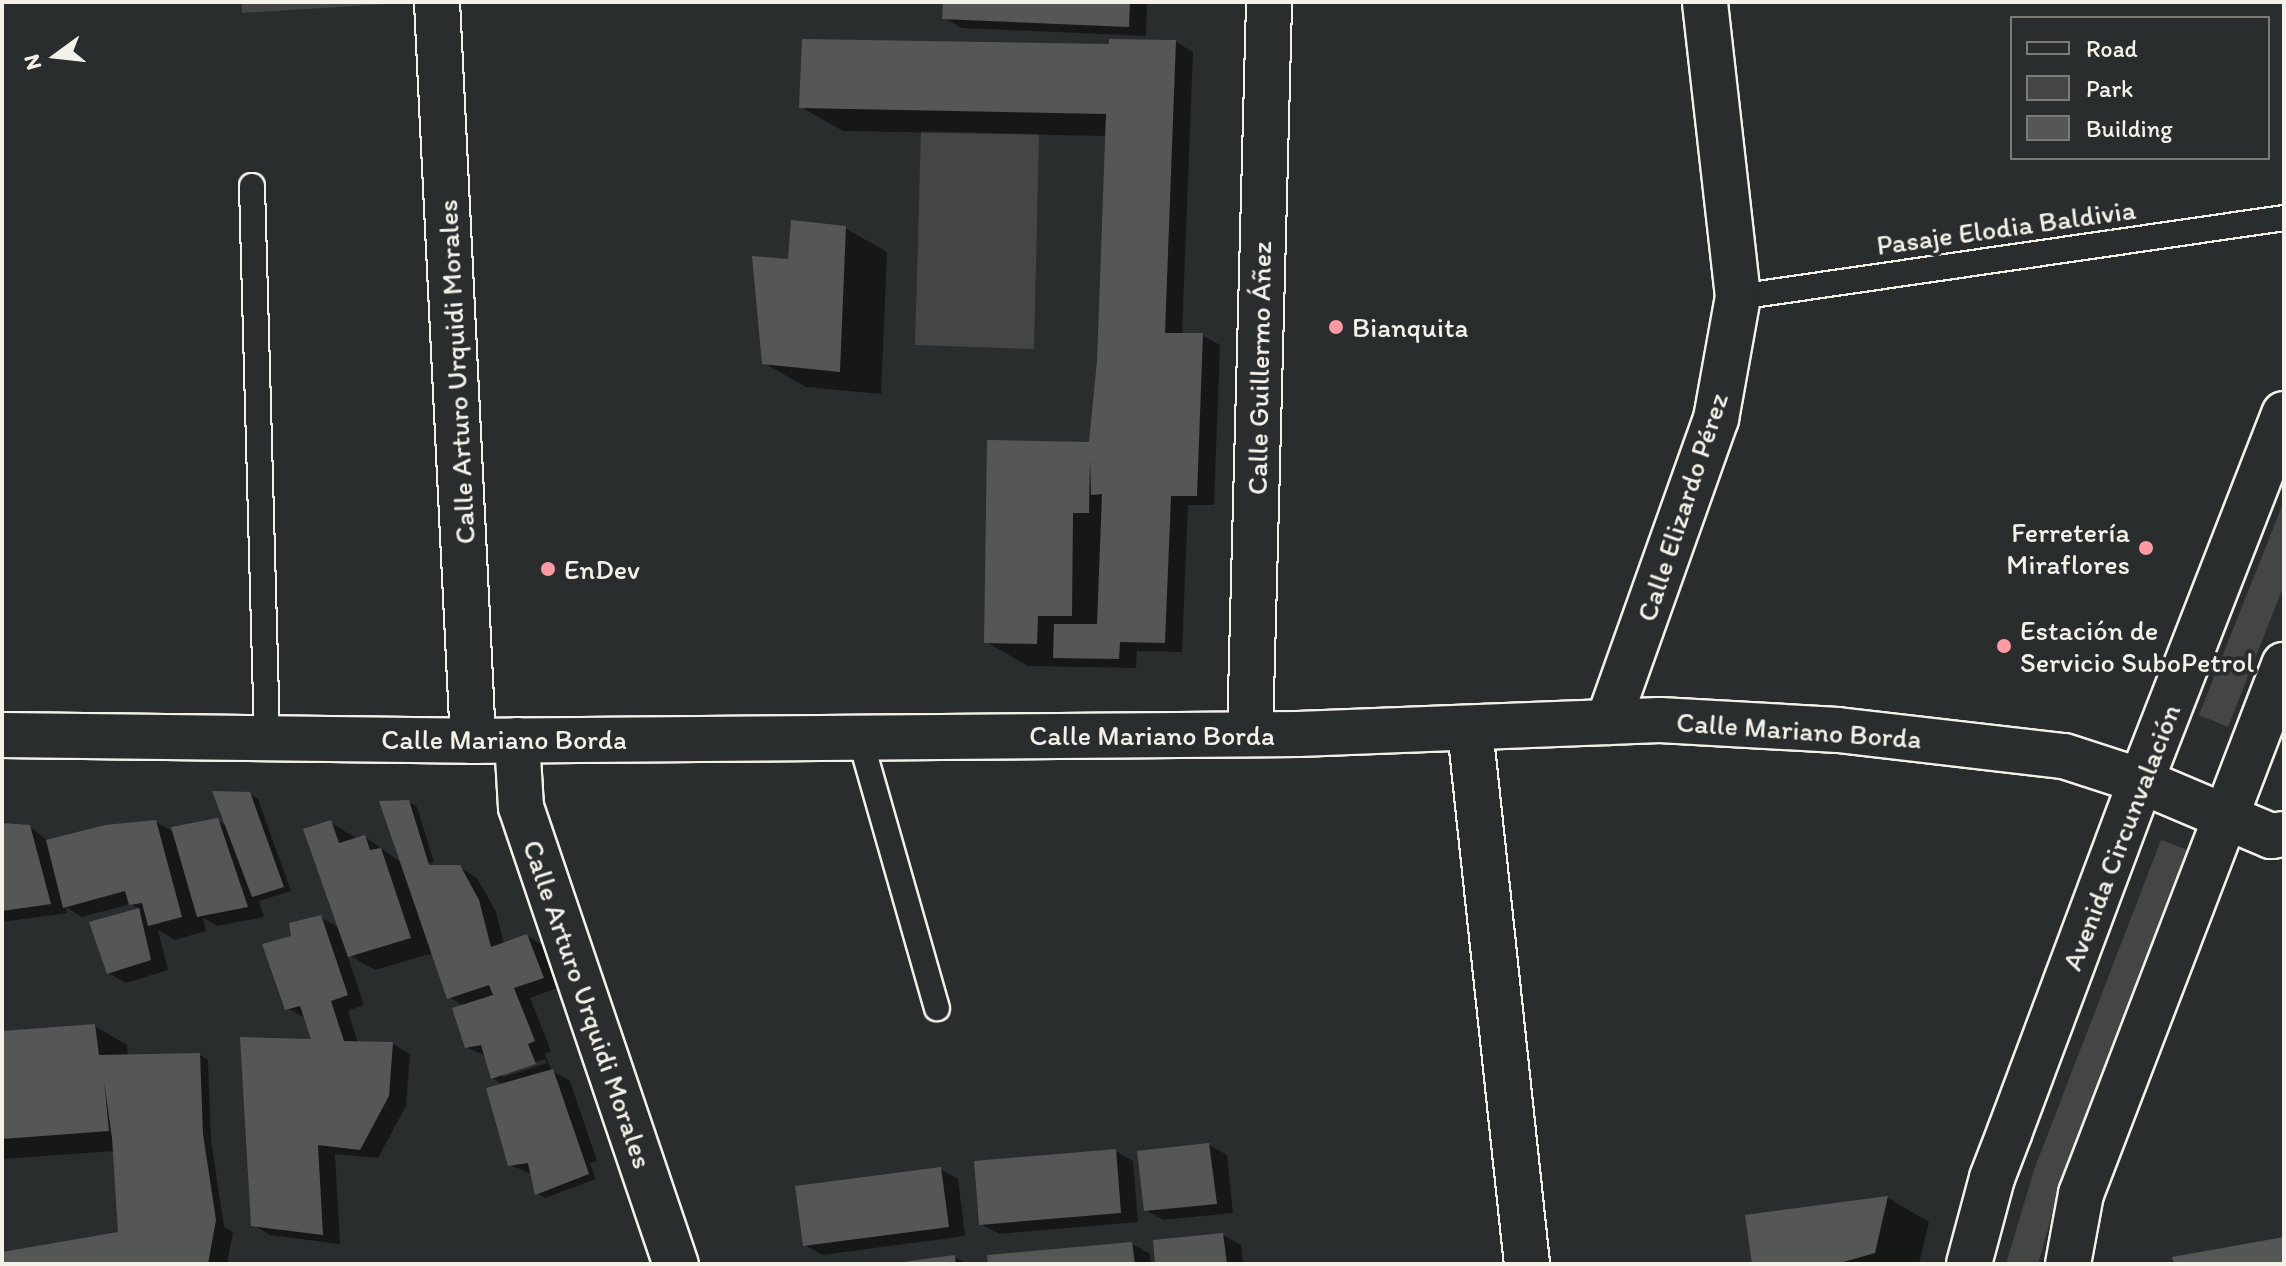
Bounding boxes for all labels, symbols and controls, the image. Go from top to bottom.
north arrow [16,16,96,96]
legend [2010,16,2270,160]
text: Road [2086,34,2138,63]
text: N [17,52,47,73]
text: Park [2086,74,2133,103]
text: Building [2086,114,2173,143]
street label: Pasaje Elodia Baldivia [1875,192,2137,262]
street label: Calle Arturo Urquidi Morales [430,199,482,545]
street label: Calle Guillermo Áñez [1240,240,1278,496]
place label: Bianquita [1352,310,1468,344]
marker: Bianquita [1327,318,1345,336]
street label: Calle Elizardo Pérez [1629,389,1735,625]
place label: Ferretería Miraflores [2006,515,2130,581]
marker: Ferretería Miraflores [2137,539,2155,557]
place label: EnDev [564,552,640,586]
marker: EnDev [539,560,557,578]
place label: Estación de Servicio SuboPetrol [2020,613,2255,679]
marker: Estación de Servicio SuboPetrol [1995,637,2013,655]
street label: Avenida Circunvalación [2055,699,2187,975]
street label: Calle Mariano Borda [1675,705,1923,755]
street label: Calle Mariano Borda [1029,718,1275,752]
street label: Calle Mariano Borda [381,722,627,756]
street label: Calle Arturo Urquidi Morales [516,835,660,1173]

